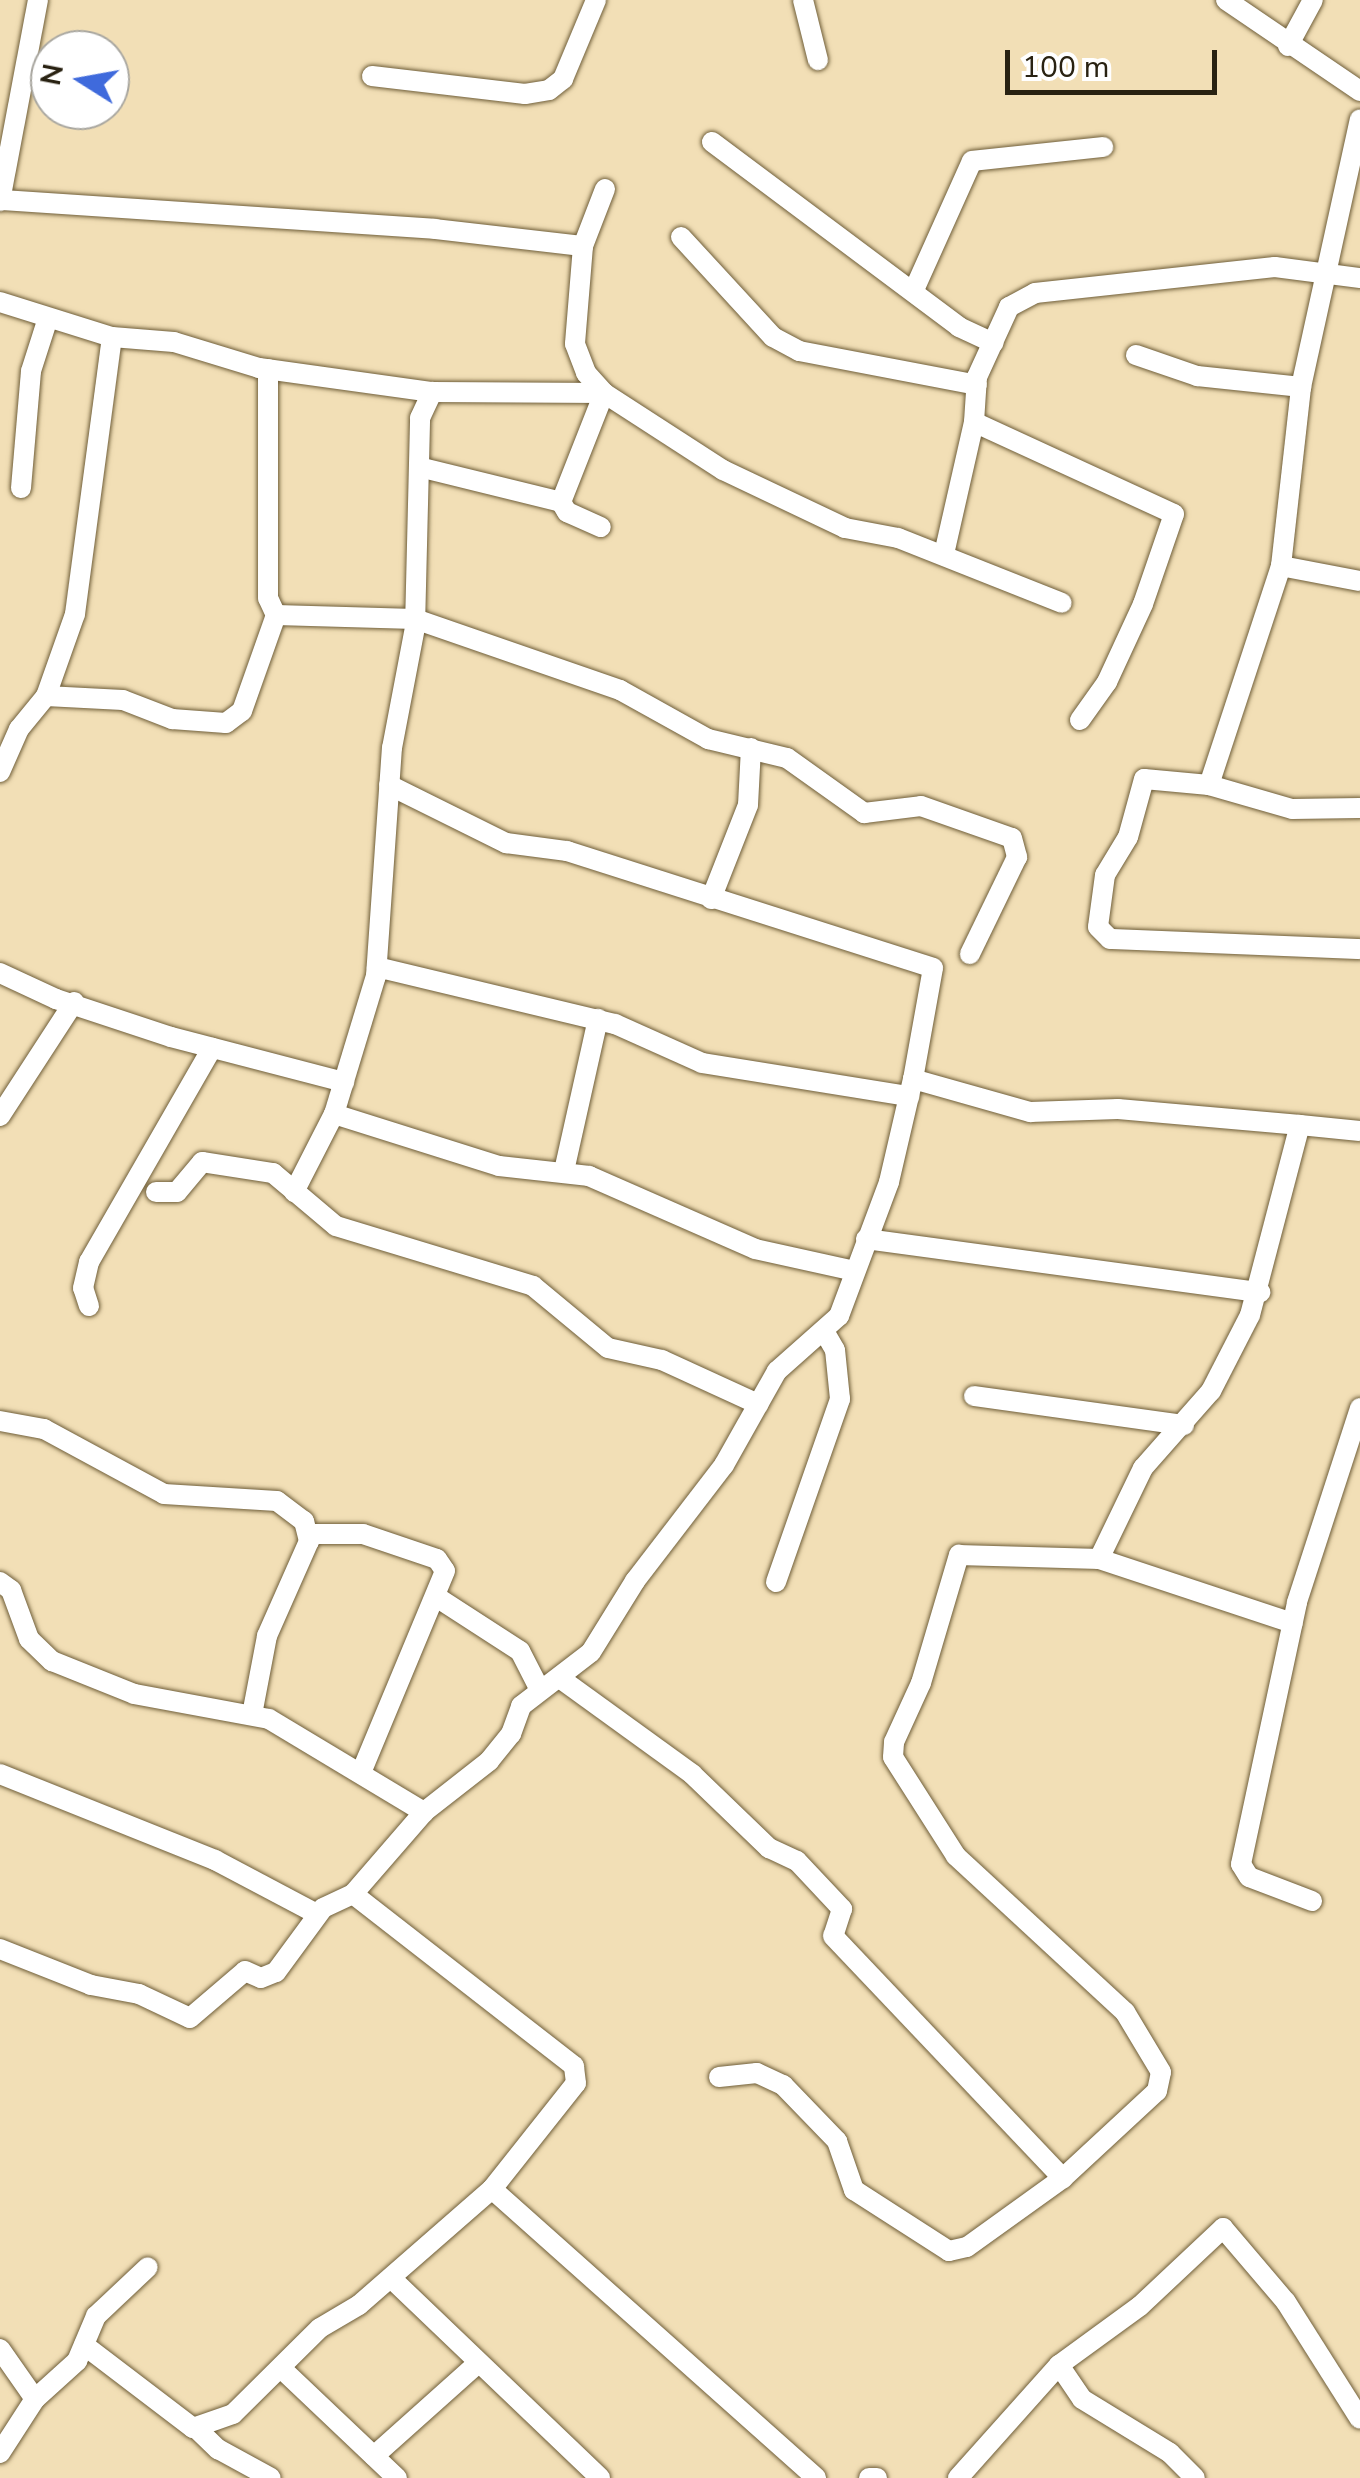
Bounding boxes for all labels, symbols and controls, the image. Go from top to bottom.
north arrow [30,30,130,130]
scale bar [1010,30,1222,92]
text: 100 m [1022,47,1109,88]
text: N [32,61,73,89]

